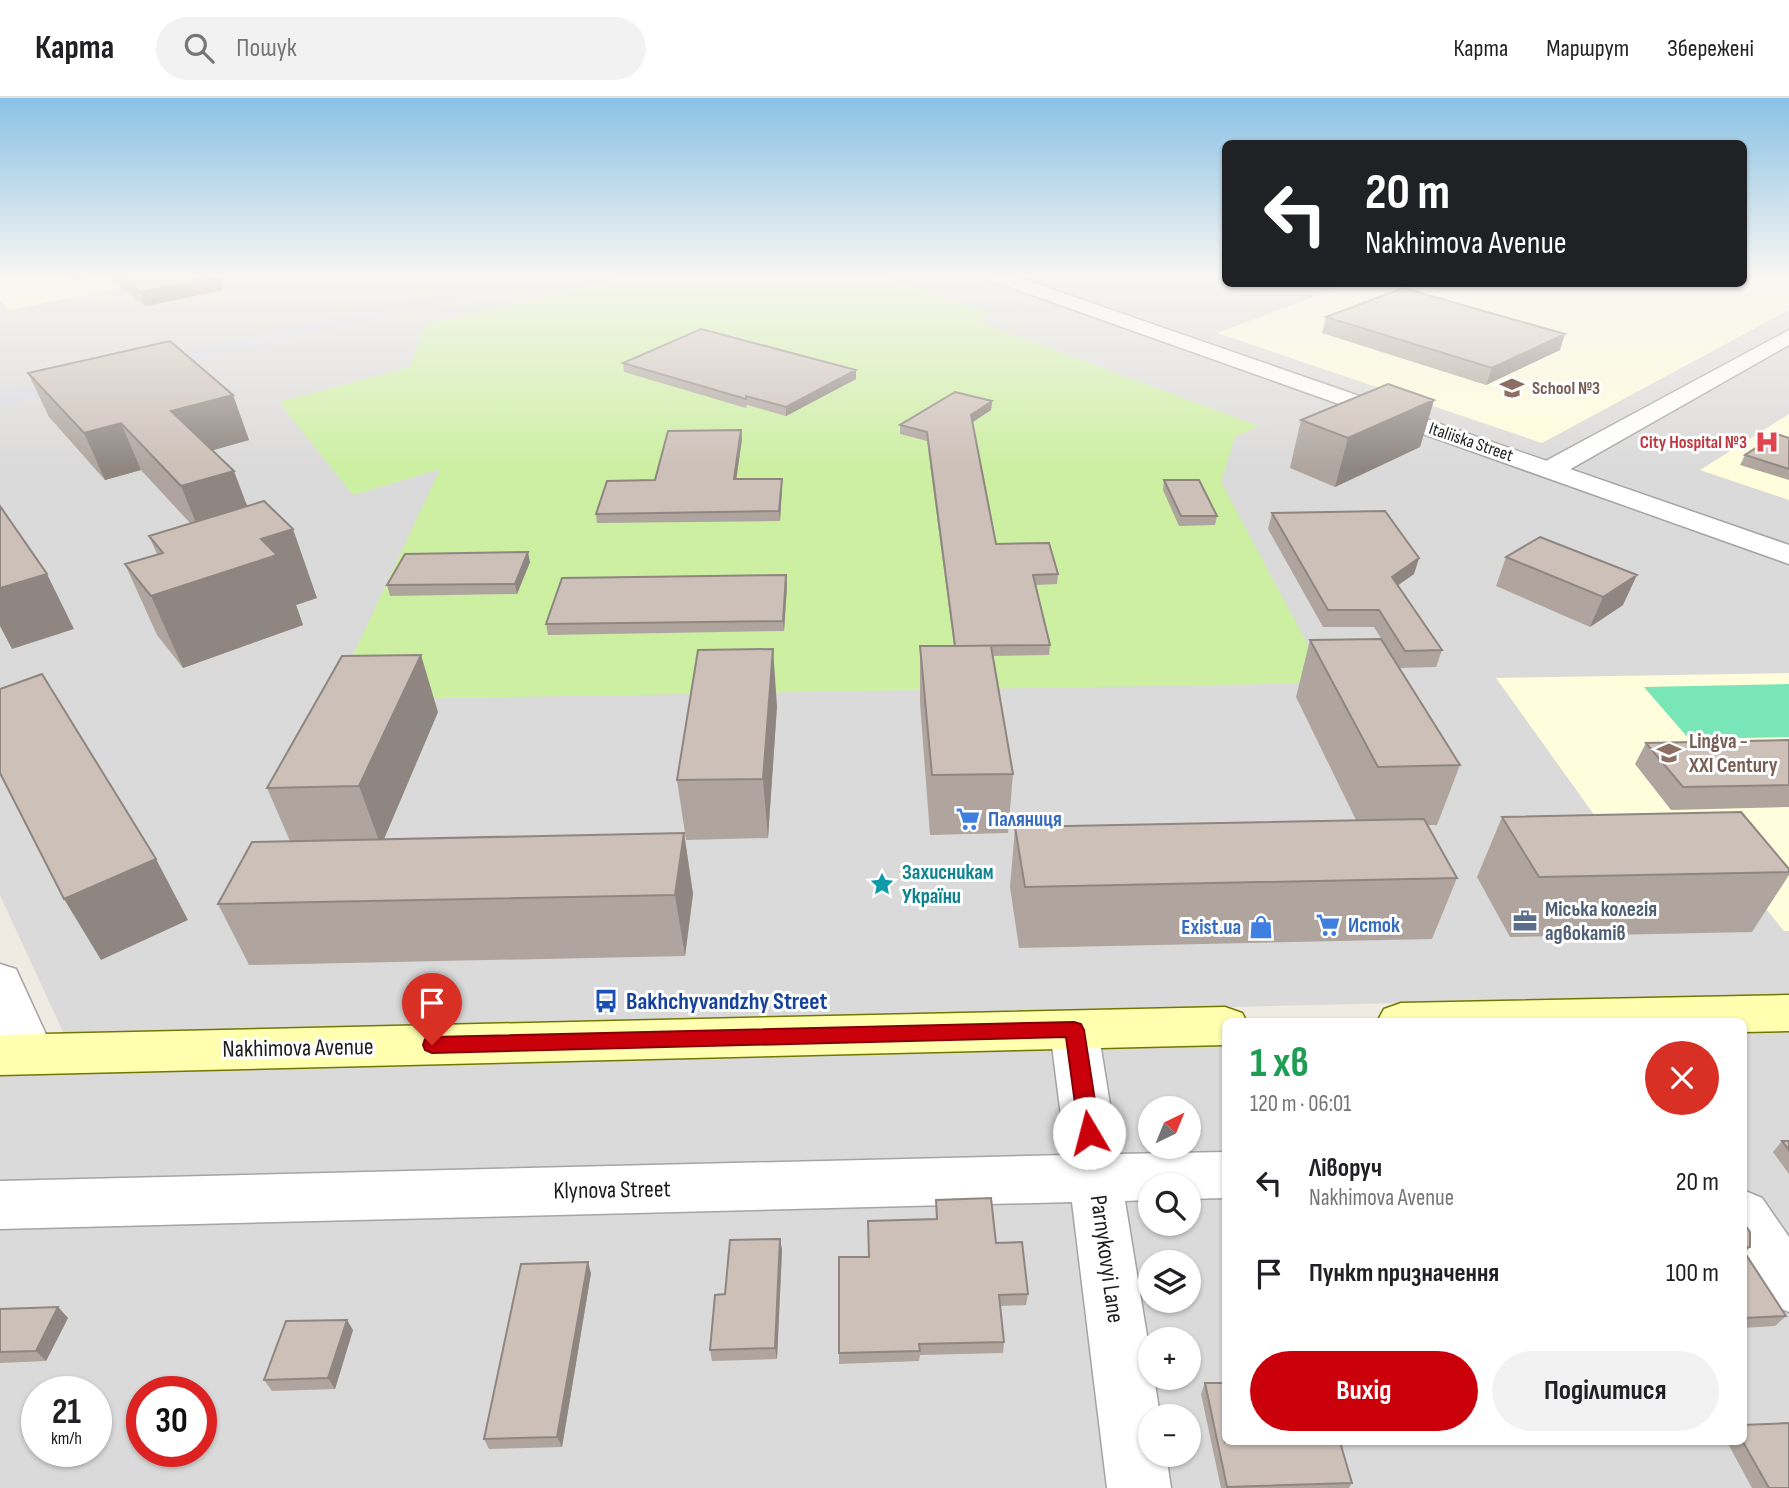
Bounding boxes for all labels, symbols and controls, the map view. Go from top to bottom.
search box [156,17,646,80]
text: Карта [35,28,114,68]
icon: search [180,29,218,67]
text: Пошук [236,33,297,64]
text: Карта [1454,34,1508,63]
text: Маршрут [1546,34,1629,63]
text: Збережені [1667,34,1754,63]
text: 20 m [1365,164,1450,223]
icon: left [1250,168,1341,259]
text: Nakhimova Avenue [1365,224,1567,263]
school or university icon: School №3 [1498,374,1526,402]
place label: School №3 [1532,378,1600,399]
street label: Italiiska Street [1426,418,1516,466]
hospital icon: City Hospital №3 [1753,428,1781,456]
place label: City Hospital №3 [1640,432,1747,453]
place label: Lingva - XXI Century [1688,729,1778,778]
school or university icon: Lingva - XXI Century [1655,739,1683,767]
supermarket icon: Паляниця [954,805,982,833]
place label: Паляниця [988,807,1062,832]
place label: Захисникам України [902,860,994,909]
place icon: Захисникам України [868,870,896,898]
place label: Міська колегія адвокатів [1545,897,1657,946]
office icon: Міська колегія адвокатів [1511,907,1539,935]
supermarket icon: Исток [1314,911,1342,939]
shop icon: Exist.ua [1247,913,1275,941]
place label: Исток [1348,913,1400,938]
place label: Exist.ua [1181,915,1241,940]
pin [402,973,462,1045]
icon: arrive [413,984,451,1022]
bus stop icon: Bakhchyvandzhy Street [592,987,620,1015]
place label: Bakhchyvandzhy Street [626,987,827,1016]
street label: Nakhimova Avenue [222,1032,374,1064]
text: 1 хв [1250,1038,1309,1089]
button: close [1645,1041,1719,1115]
text: 120 m · 06:01 [1250,1090,1351,1118]
position arrow [1052,1096,1126,1170]
north arrow [1138,1096,1200,1158]
map controls [1138,1096,1201,1467]
text: Ліворуч [1309,1153,1382,1184]
icon: left [1250,1164,1288,1202]
text: 20 m [1676,1167,1719,1198]
button: search [1138,1173,1201,1236]
street label: Klynova Street [553,1174,671,1206]
text: Nakhimova Avenue [1309,1184,1454,1212]
street label: Parnykovyi Lane [1084,1193,1130,1325]
button: layers [1138,1250,1201,1313]
icon: arrive [1250,1255,1288,1293]
text: Пункт призначення [1309,1258,1499,1289]
text: 100 m [1666,1258,1719,1289]
button: + [1138,1327,1201,1390]
button: Вихід [1250,1351,1478,1431]
button: Поділитися [1492,1351,1719,1431]
speed limit sign: 30 [126,1376,217,1467]
text: 21 [52,1391,81,1434]
button: − [1138,1404,1201,1467]
text: km/h [51,1428,82,1449]

